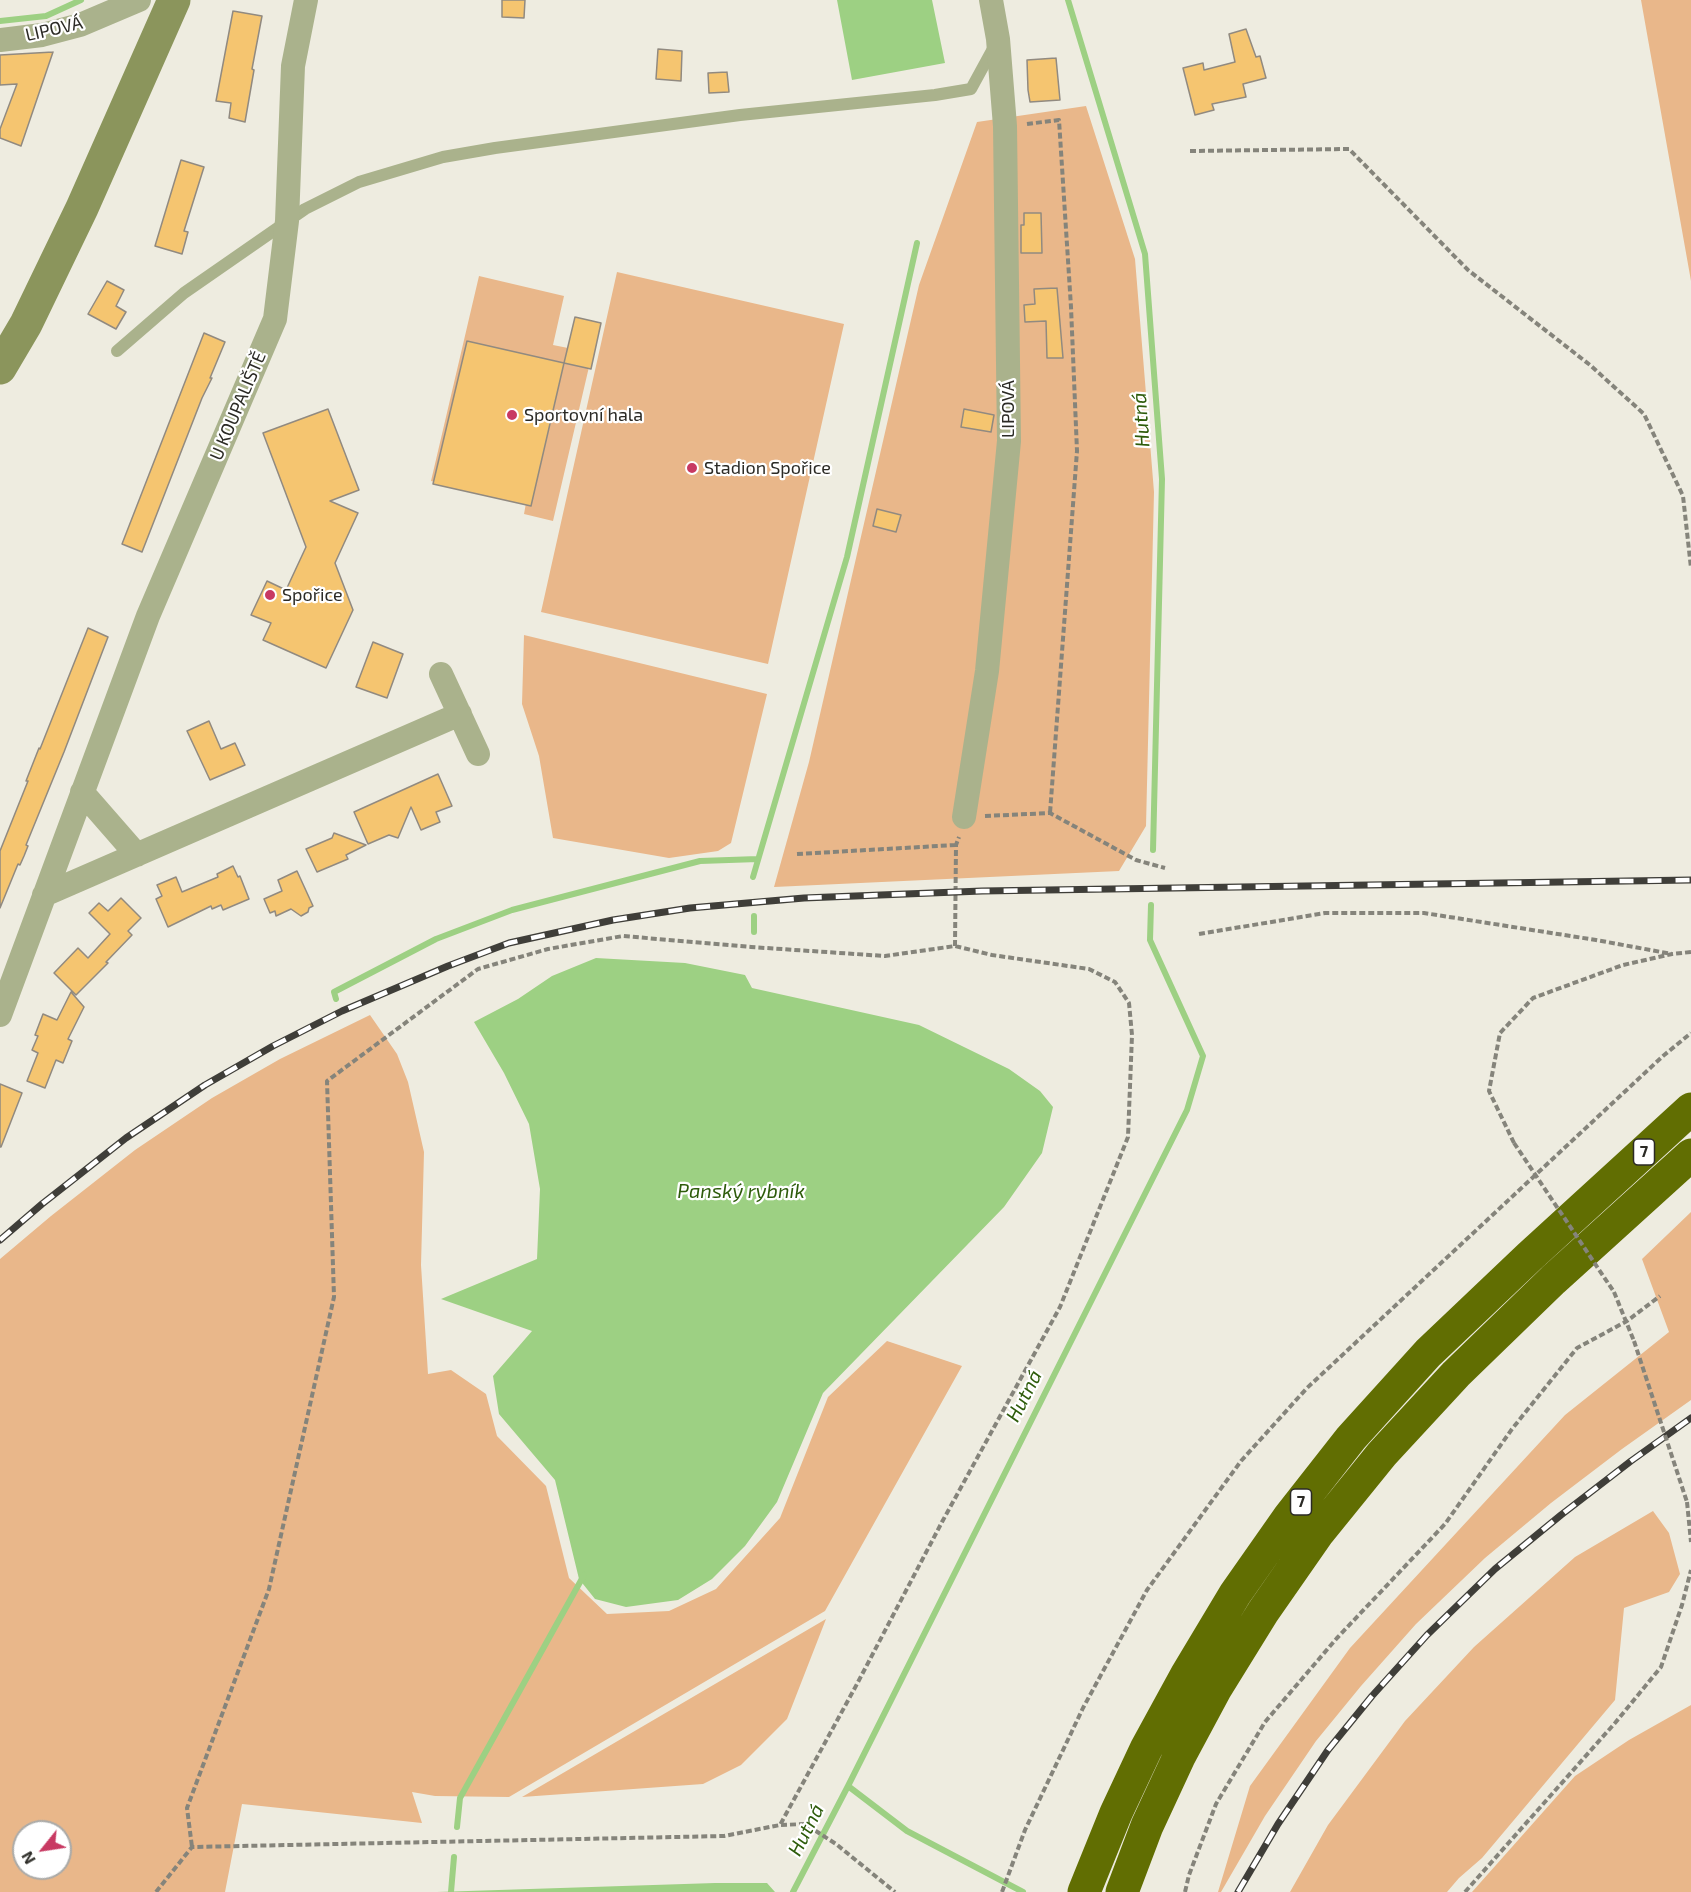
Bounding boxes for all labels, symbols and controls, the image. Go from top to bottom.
street label: LIPOVÁ [23,12,85,46]
street label: U KOUPALIŠTĚ [205,348,271,464]
street label: LIPOVÁ [997,380,1019,438]
water label: Hutná [1127,392,1155,448]
place label: Sportovní hala [524,404,643,426]
marker: Sportovní hala [505,408,519,422]
place label: Stadion Spořice [704,457,831,479]
marker: Stadion Spořice [685,461,699,475]
place label: Spořice [282,584,343,606]
marker: Spořice [263,588,277,602]
road number: 7 [1634,1139,1654,1165]
water label: Panský rybník [677,1179,805,1203]
water label: Hutná [1001,1366,1047,1426]
road number: 7 [1290,1489,1312,1515]
water label: Hutná [783,1800,829,1860]
north arrow [12,1820,72,1880]
text: N [17,1848,39,1868]

